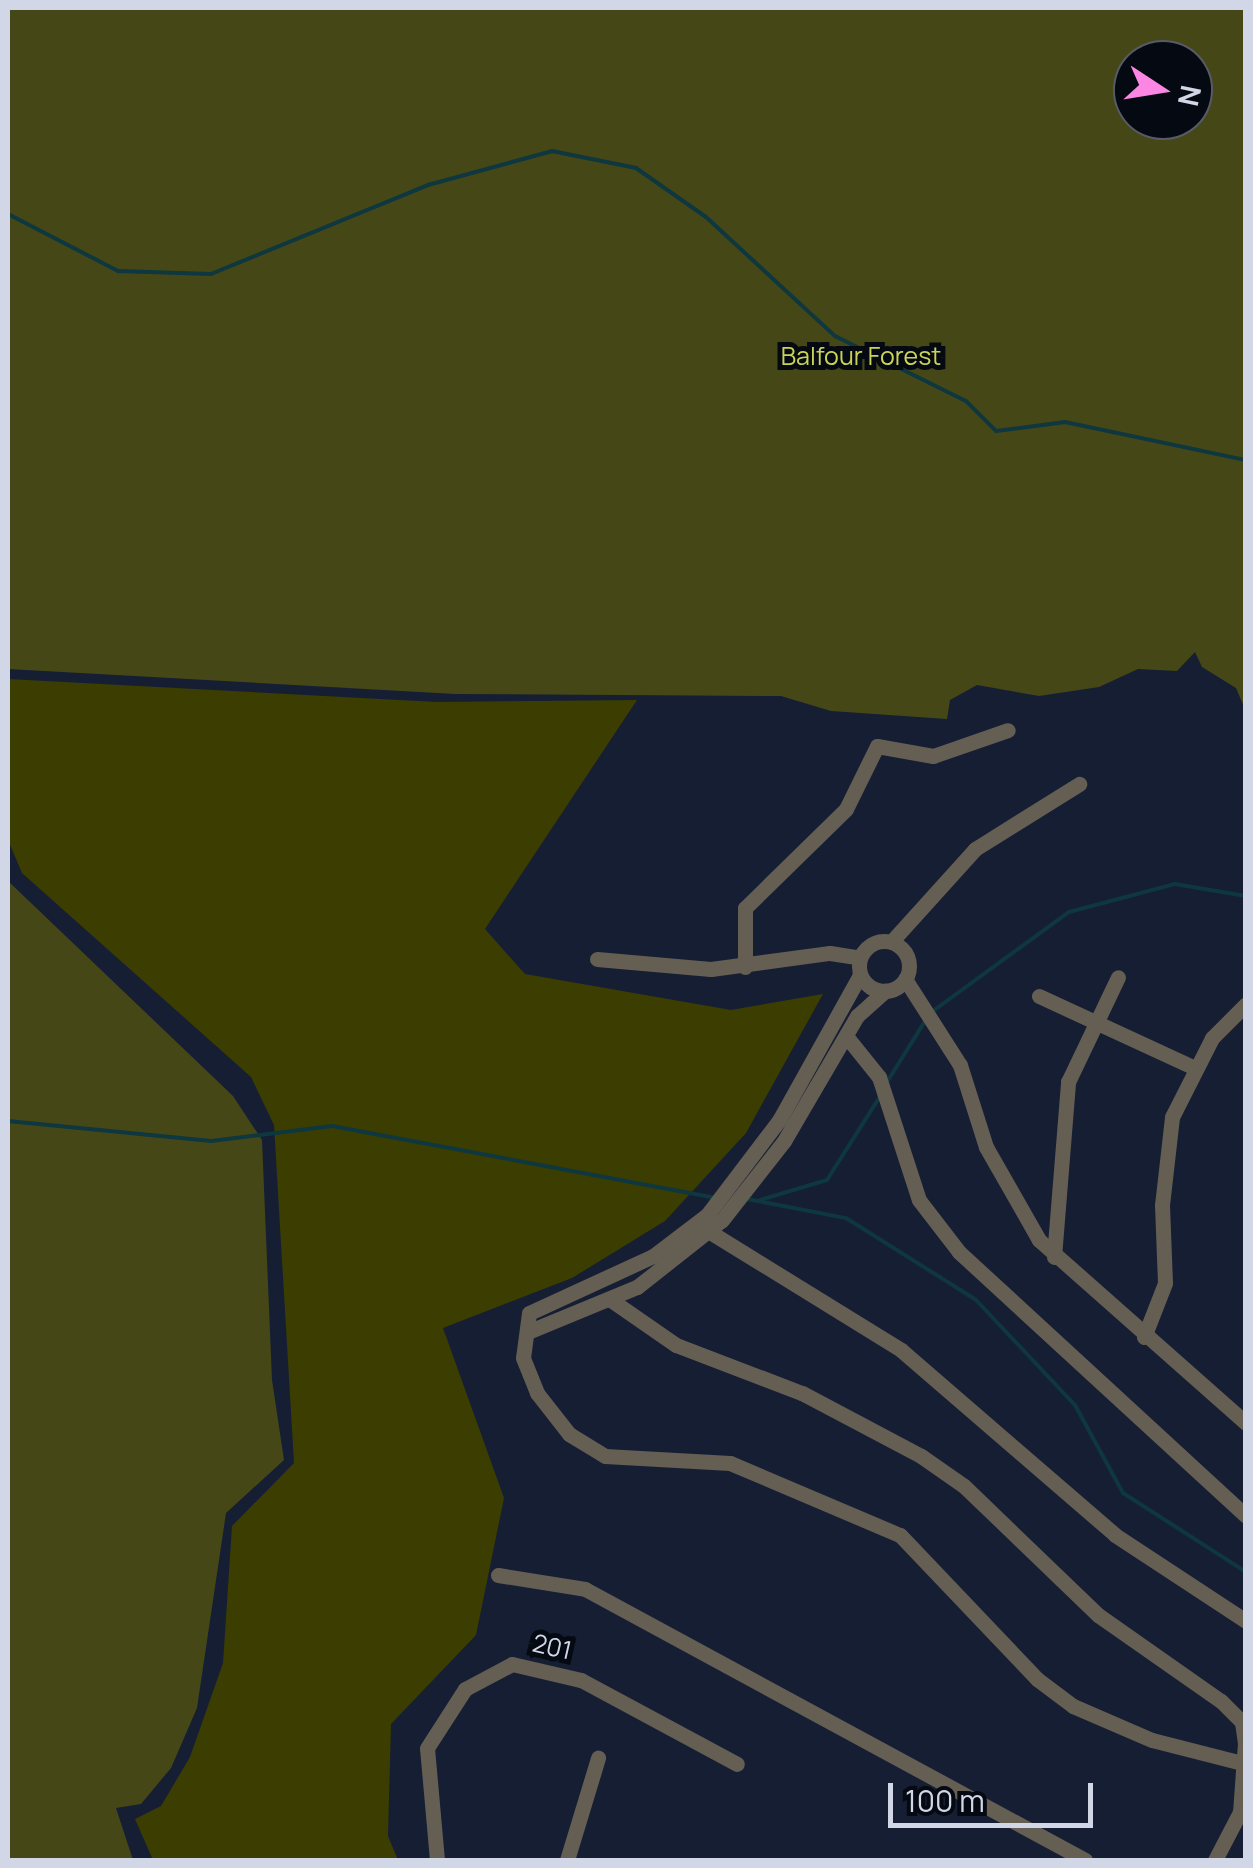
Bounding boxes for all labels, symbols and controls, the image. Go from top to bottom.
north arrow [1113,40,1213,140]
text: N [1170,82,1211,110]
park label: Balfour Forest [781,341,941,371]
street label: 201 [530,1628,574,1666]
scale bar [893,1763,1098,1825]
text: 100 m [905,1780,985,1821]

